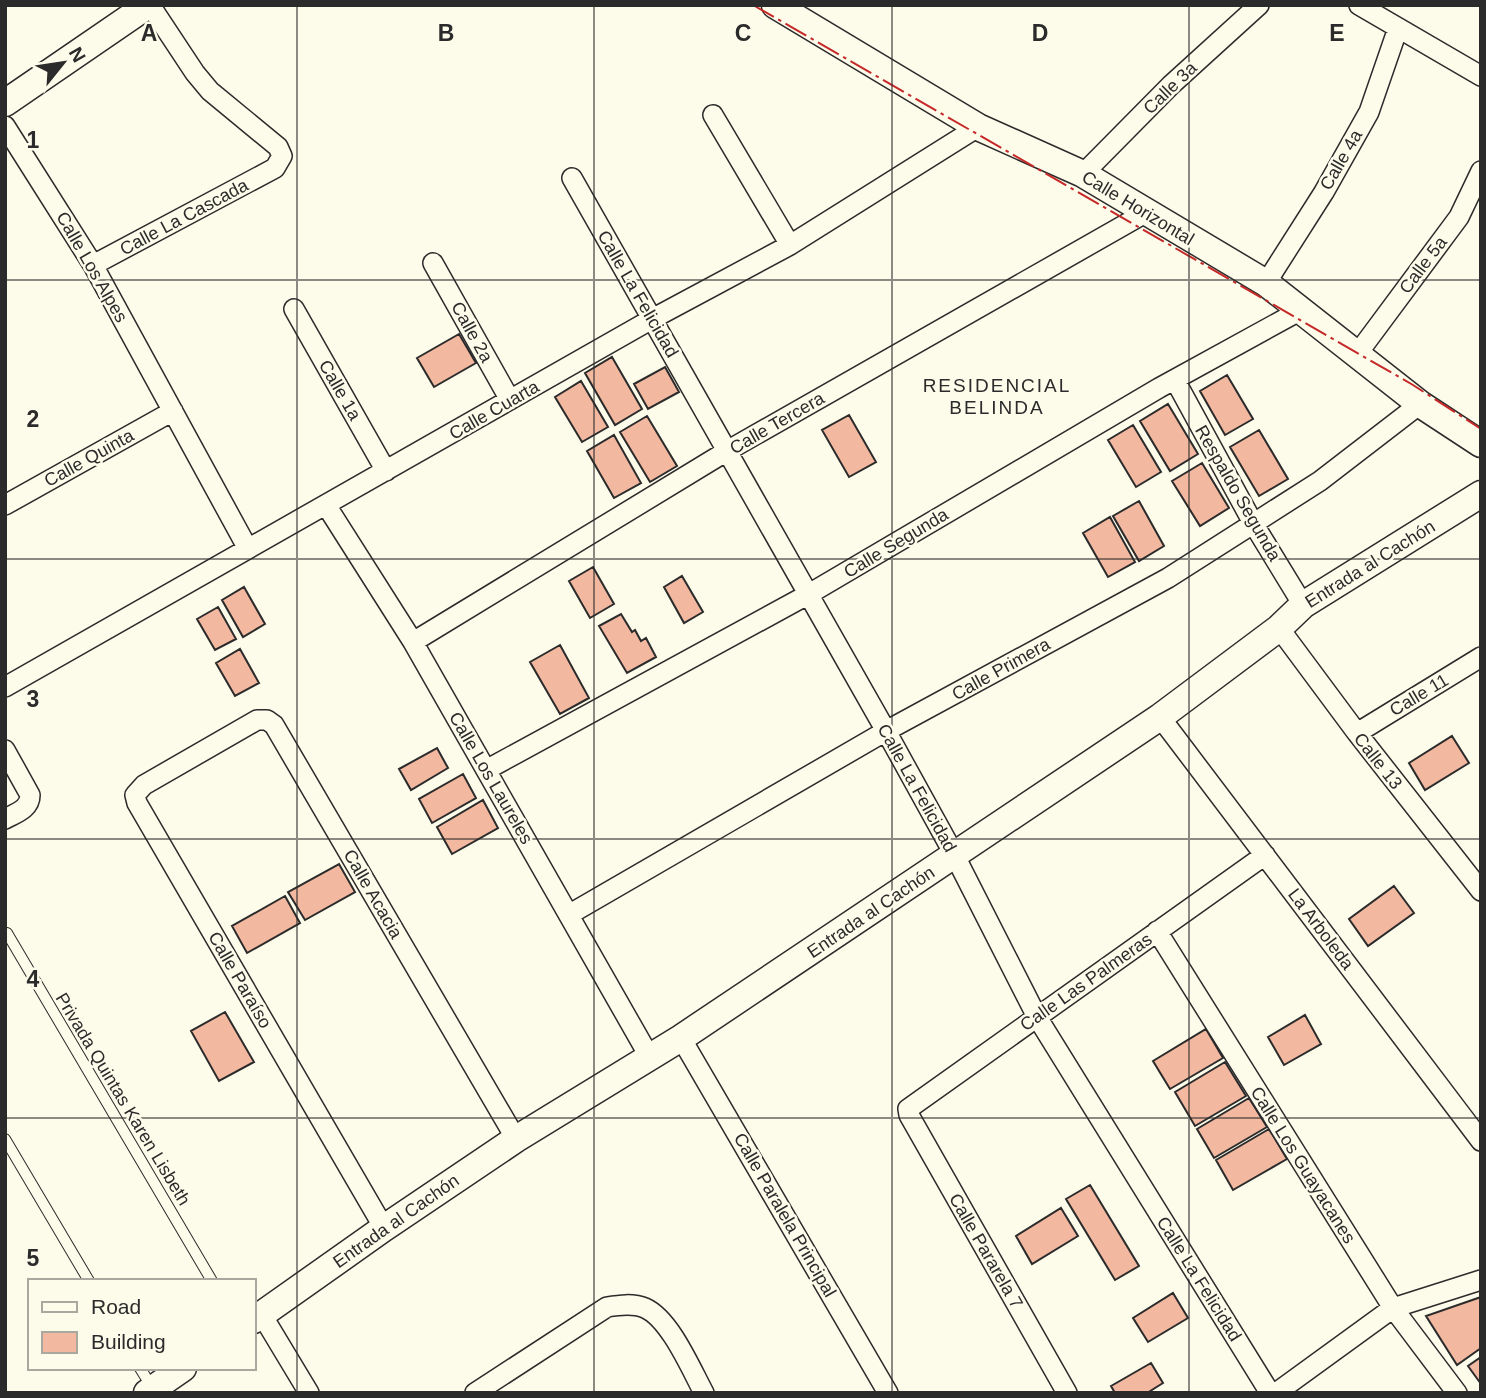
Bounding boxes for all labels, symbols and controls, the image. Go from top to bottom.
text: A [141,20,157,46]
text: B [438,20,454,46]
text: C [735,20,751,46]
text: D [1032,20,1048,46]
text: E [1329,20,1345,46]
north arrow [28,28,98,98]
text: N [65,44,90,66]
street label: Calle 3a [1139,57,1201,118]
street label: Calle 4a [1316,126,1367,194]
text: 1 [27,127,40,153]
street label: Calle Horizontal [1078,167,1198,249]
street label: Calle La Cascada [117,174,252,259]
street label: Calle Los Alpes [52,208,132,326]
street label: Calle La Felicidad [594,227,682,361]
street label: Calle 5a [1395,232,1451,297]
street label: Calle 2a [447,298,497,367]
street label: Calle 1a [315,356,366,424]
district label: RESIDENCIAL BELINDA [923,375,1071,418]
street label: Calle Cuarta [446,376,543,444]
street label: Calle Tercera [726,387,829,458]
text: 2 [27,406,39,432]
street label: Respaldo Segunda [1191,422,1285,565]
street label: Calle Quinta [41,425,138,491]
street label: Calle Segunda [840,504,953,582]
street label: Entrada al Cachón [1301,516,1439,612]
street label: Calle Primera [948,633,1054,704]
street label: Calle 11 [1386,670,1452,720]
text: 3 [27,686,39,712]
street label: Calle Los Laureles [445,708,537,848]
street label: Calle La Felicidad [874,721,960,855]
street label: Calle 13 [1350,729,1406,793]
street label: Calle Acacia [340,846,407,943]
street label: Entrada al Cachón [804,862,938,962]
street label: La Arboleda [1284,885,1358,974]
street label: Calle Paraíso [204,928,276,1032]
street label: Calle Las Palmeras [1016,929,1156,1035]
text: 4 [27,966,40,992]
street label: Privada Quintas Karen Lisbeth [52,989,194,1209]
street label: Calle Los Guayacanes [1247,1083,1359,1247]
street label: Calle Paralela Principal [730,1129,840,1301]
street label: Entrada al Cachón [329,1170,463,1272]
street label: Calle Pararela 7 [945,1190,1027,1312]
street label: Calle La Felicidad [1153,1213,1245,1345]
text: 5 [27,1245,40,1271]
legend [28,1279,256,1370]
text: Road [91,1295,141,1318]
text: Building [91,1330,166,1353]

